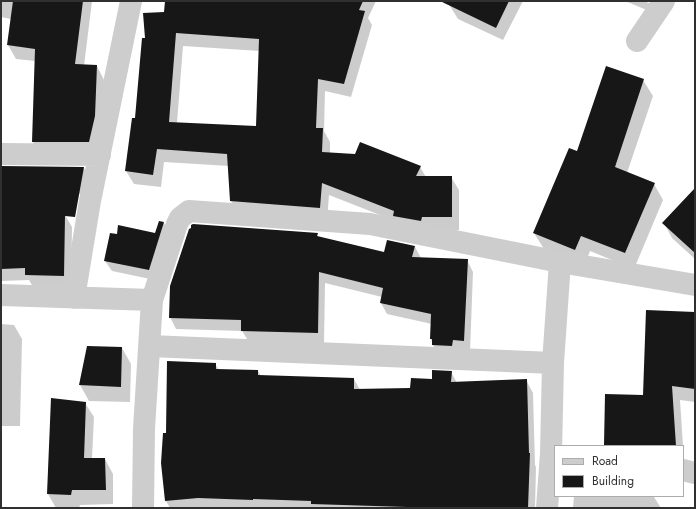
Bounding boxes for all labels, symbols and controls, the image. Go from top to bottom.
legend [554,445,684,497]
text: Road [592,452,618,470]
text: Building [592,472,634,490]

